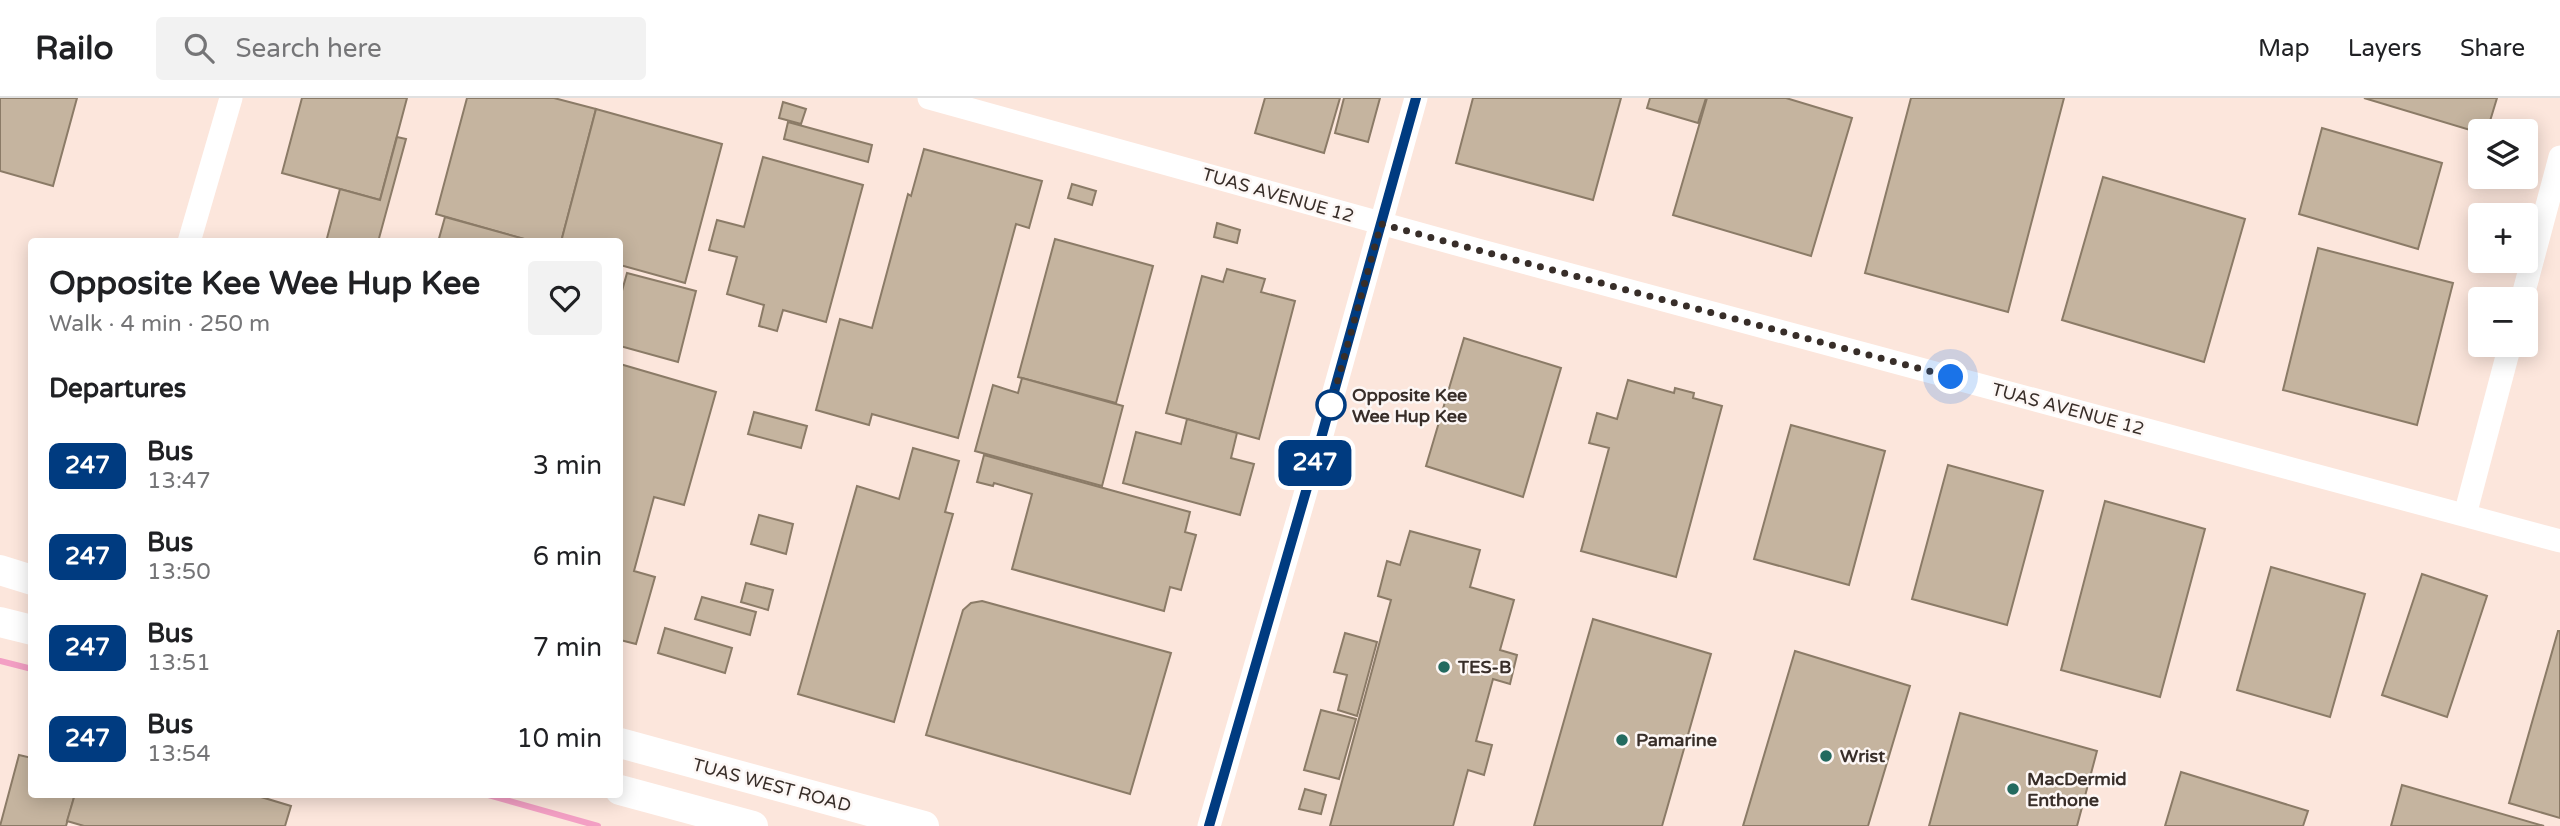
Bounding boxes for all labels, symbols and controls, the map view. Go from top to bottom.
search box [156,17,646,80]
text: Railo [35,29,114,68]
icon: search [180,29,218,67]
text: Search here [236,33,382,64]
text: Map [2258,34,2310,63]
text: Layers [2348,34,2422,63]
text: Share [2460,34,2525,63]
map controls [2468,119,2538,357]
button: layers [2468,119,2538,189]
street label: TUAS AVENUE 12 [1200,163,1356,227]
button: + [2468,203,2538,273]
button: heart [528,261,602,335]
text: Opposite Kee Wee Hup Kee [49,264,480,303]
button: − [2468,287,2538,357]
text: Walk · 4 min · 250 m [49,310,270,338]
your location [1933,359,1968,394]
text: Departures [49,373,186,404]
street label: TUAS AVENUE 12 [1989,378,2147,440]
place label: Opposite Kee Wee Hup Kee [1352,384,1467,427]
marker: Opposite Kee Wee Hup Kee [1316,390,1346,420]
text: Bus [147,436,193,467]
line badge: 247 [1275,440,1355,486]
text: 247 [1292,448,1338,477]
text: 3 min [533,450,602,481]
text: 247 [65,451,110,480]
text: 13:47 [147,467,211,495]
text: Bus [147,527,193,558]
text: 6 min [533,541,602,572]
text: 247 [65,542,110,571]
text: 13:50 [147,558,211,586]
text: Bus [147,618,193,649]
text: 7 min [533,632,602,663]
text: 247 [65,633,110,662]
text: 13:51 [147,649,211,677]
place label: TES-B [1457,656,1511,678]
marker: TES-B [1436,659,1452,675]
text: Bus [147,709,193,740]
text: 10 min [516,723,602,754]
text: 247 [65,724,110,753]
place label: Pamarine [1636,729,1717,751]
marker: Pamarine [1614,732,1630,748]
text: 13:54 [147,740,211,768]
place label: Wrist [1840,745,1885,767]
marker: Wrist [1818,748,1834,764]
street label: TUAS WEST ROAD [690,753,854,817]
place label: MacDermid Enthone [2027,768,2127,811]
marker: MacDermid Enthone [2005,781,2021,797]

